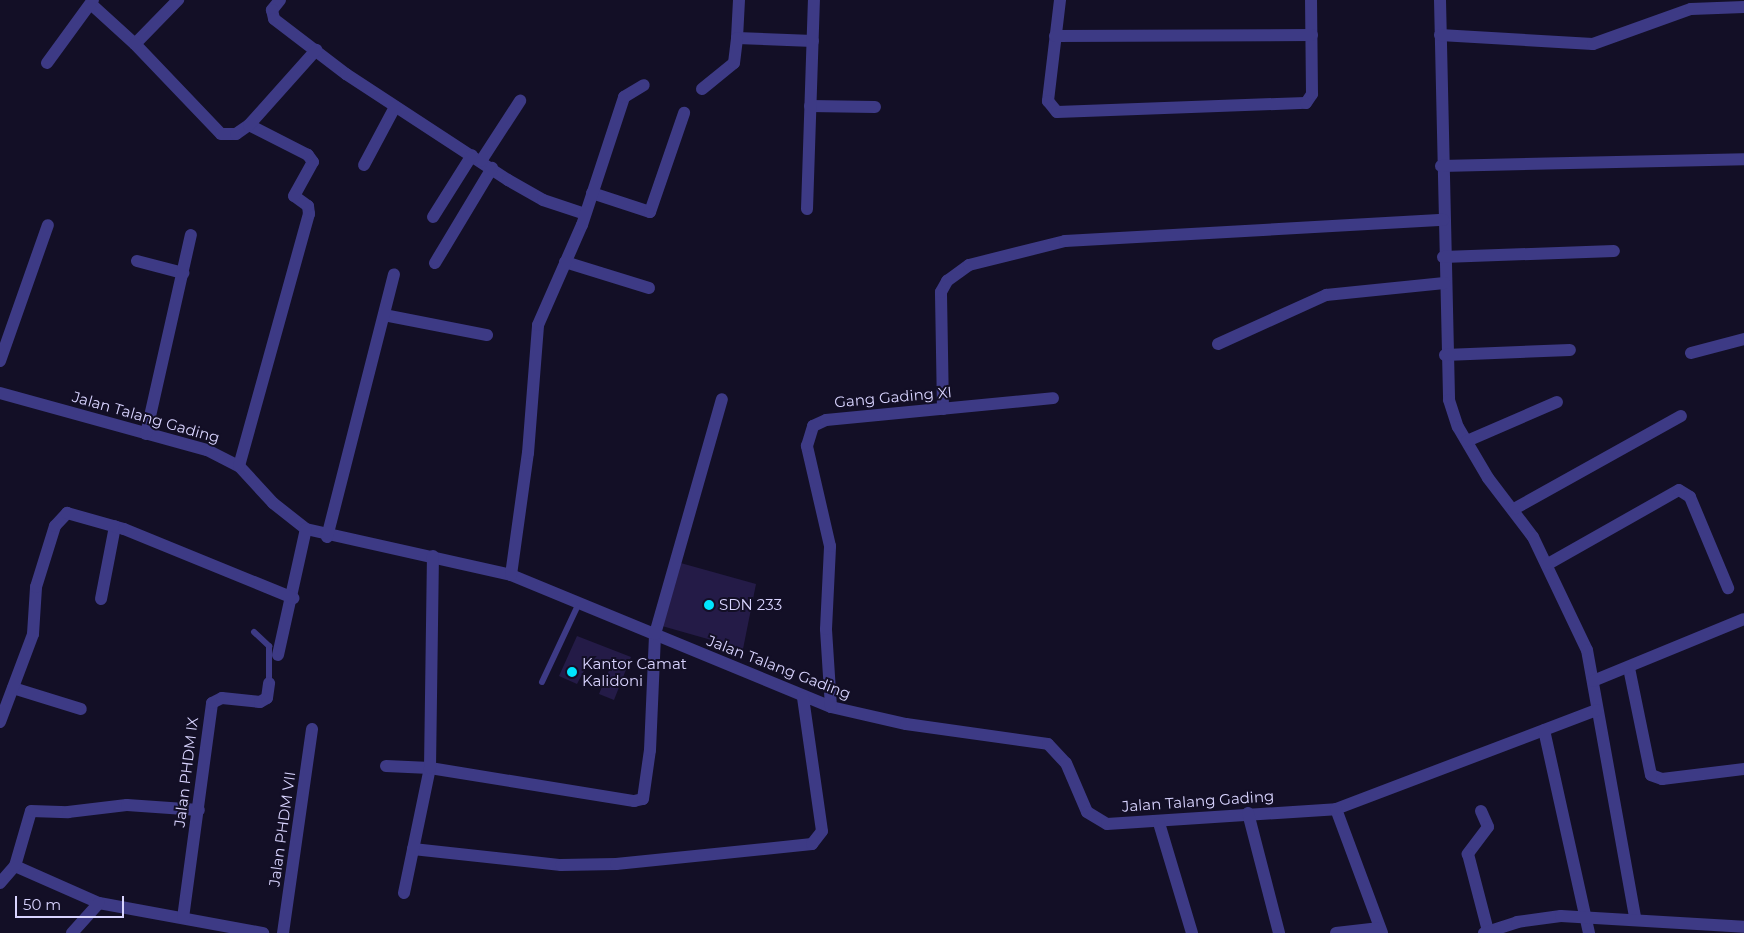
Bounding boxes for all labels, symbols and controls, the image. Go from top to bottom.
street label: Gang Gading XI [834,383,952,411]
street label: Jalan Talang Gading [70,387,222,447]
place label: SDN 233 [719,596,782,614]
marker: SDN 233 [703,599,715,611]
street label: Jalan Talang Gading [705,631,853,703]
place label: Kantor Camat Kalidoni [582,654,687,689]
marker: Kantor Camat Kalidoni [566,666,578,678]
street label: Jalan PHDM IX [170,716,202,828]
street label: Jalan PHDM VII [265,770,299,888]
street label: Jalan Talang Gading [1121,787,1275,815]
scale bar [18,886,126,918]
text: 50 m [23,895,61,914]

